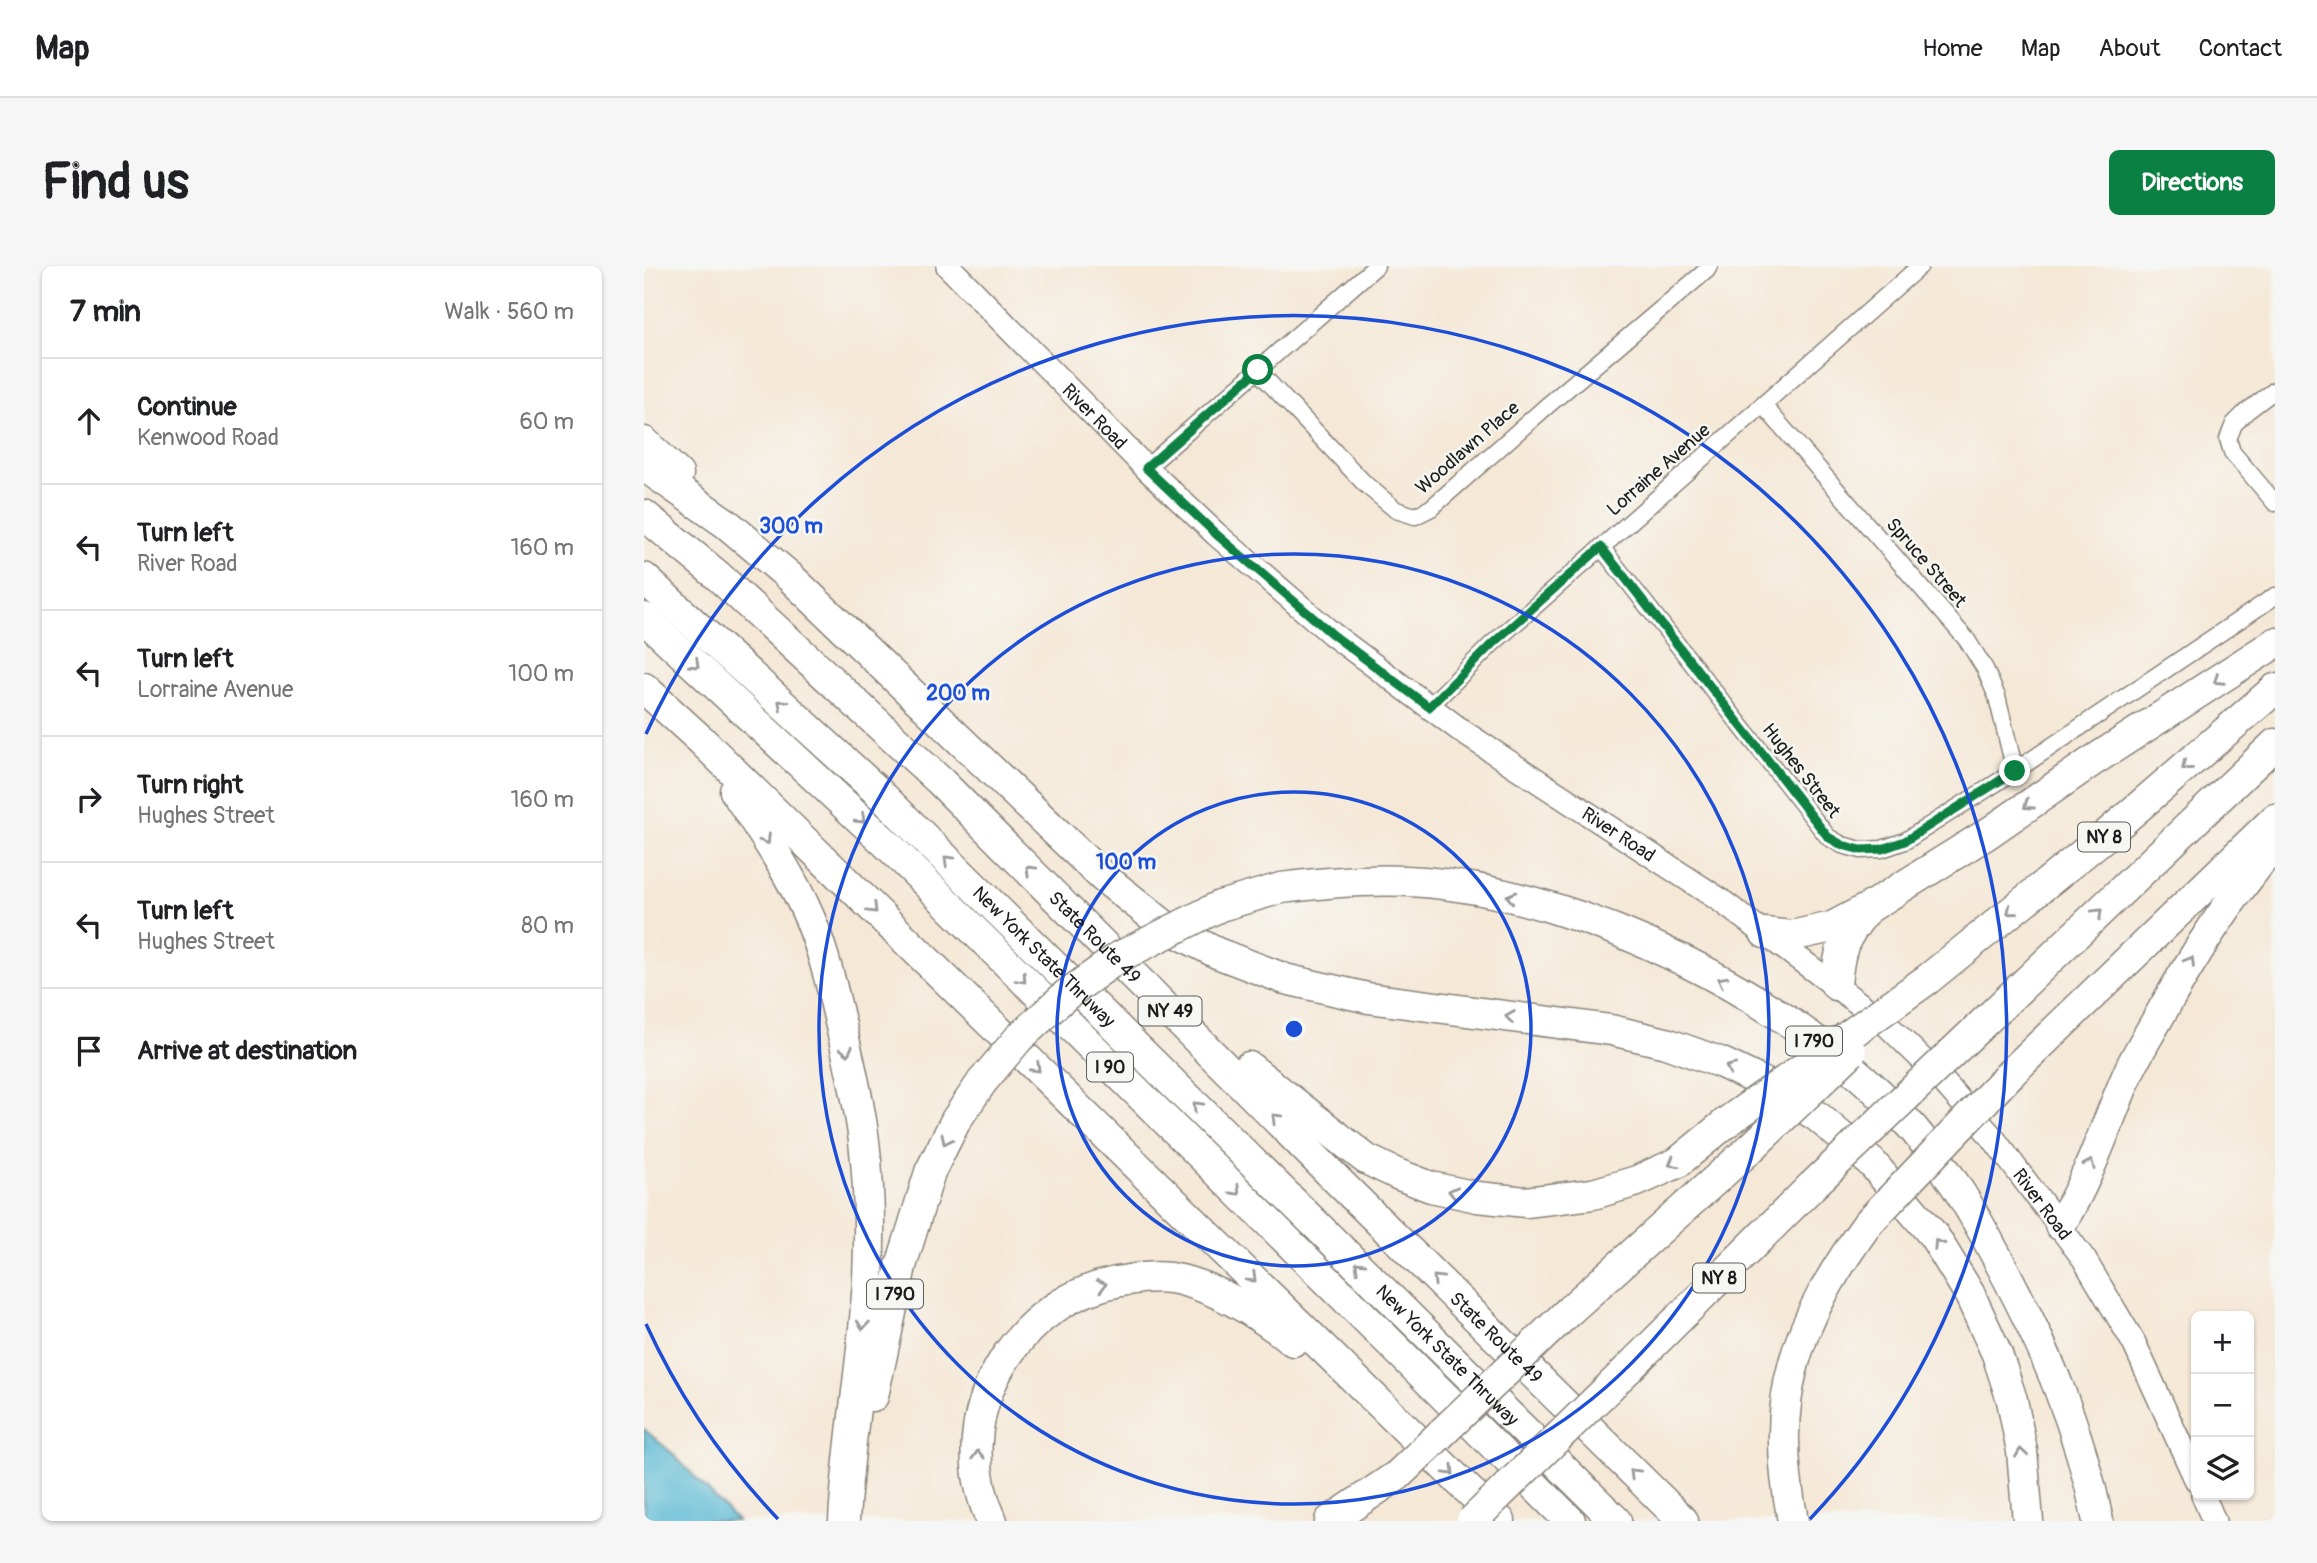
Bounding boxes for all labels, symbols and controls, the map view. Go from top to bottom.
text: Map [35,28,90,69]
text: Home [1922,34,1983,63]
text: Map [2021,34,2061,63]
text: About [2099,34,2161,63]
text: Contact [2199,34,2282,63]
button: Directions [2109,150,2275,215]
text: Find us [42,152,189,213]
text: 7 min [70,293,141,330]
text: Walk · 560 m [444,297,574,326]
route start [1242,354,1273,385]
street label: River Road [1057,379,1132,455]
text: Continue [137,391,237,423]
street label: Woodlawn Place [1411,396,1525,499]
icon: ahead [70,402,108,440]
text: 60 m [519,407,574,436]
street label: Lorraine Avenue [1602,418,1716,521]
text: Kenwood Road [137,423,279,452]
text: 300 m [759,513,823,540]
street label: Spruce Street [1881,513,1972,613]
text: Turn left [137,517,233,549]
icon: left [70,528,108,566]
text: 160 m [510,533,574,562]
text: River Road [137,549,238,578]
text: Turn left [137,643,233,675]
icon: left [70,654,108,692]
one-way arrow [687,656,700,668]
text: 100 m [508,659,574,688]
one-way arrow [2212,672,2225,685]
text: Lorraine Avenue [137,675,293,704]
text: 200 m [926,680,990,707]
one-way arrow [777,700,790,712]
street label: Hughes Street [1757,718,1846,823]
route end [1999,755,2030,786]
one-way arrow [2182,758,2195,770]
text: Turn right [137,769,243,801]
icon: right [70,780,108,818]
text: 160 m [510,785,574,814]
one-way arrow [2023,797,2036,809]
text: Hughes Street [137,801,275,830]
street label: River Road [1577,802,1660,868]
one-way arrow [853,811,866,824]
road number: NY 8 [2078,822,2130,852]
one-way arrow [758,832,771,845]
text: 100 m [1096,849,1156,876]
one-way arrow [943,855,956,868]
one-way arrow [1025,865,1038,878]
street label: New York State Thruway [967,881,1120,1033]
street label: State Route 49 [1043,886,1146,989]
one-way arrow [1505,891,1517,905]
text: Turn left [137,895,233,927]
one-way arrow [865,901,878,914]
one-way arrow [2007,903,2020,915]
icon: left [70,906,108,944]
one-way arrow [2090,909,2103,922]
text: 80 m [521,911,574,940]
text: Hughes Street [137,927,275,956]
one-way arrow [2182,955,2195,968]
one-way arrow [1014,971,1027,984]
one-way arrow [1716,976,1729,989]
road number: NY 49 [1138,996,1202,1026]
one-way arrow [1504,1009,1516,1024]
centre of rings [1282,1017,1306,1041]
road number: I 790 [1786,1026,1842,1056]
icon: arrive [70,1032,108,1070]
text: Arrive at destination [137,1035,357,1067]
one-way arrow [839,1044,853,1056]
road number: I 90 [1087,1052,1133,1082]
one-way arrow [1028,1060,1041,1073]
one-way arrow [1725,1062,1737,1076]
one-way arrow [1192,1101,1205,1114]
one-way arrow [1271,1114,1284,1127]
one-way arrow [941,1133,955,1145]
one-way arrow [1668,1155,1681,1168]
one-way arrow [2082,1159,2096,1172]
street label: River Road [2007,1164,2076,1245]
one-way arrow [1228,1183,1241,1196]
one-way arrow [1447,1186,1459,1200]
one-way arrow [1934,1239,1947,1252]
one-way arrow [1354,1261,1367,1274]
road number: NY 8 [1693,1264,1745,1293]
one-way arrow [1244,1269,1257,1282]
one-way arrow [1432,1274,1445,1287]
one-way arrow [1096,1279,1108,1293]
road number: I 790 [867,1280,923,1308]
street label: New York State Thruway [1371,1280,1524,1431]
street label: State Route 49 [1444,1287,1547,1389]
map controls [2191,1311,2254,1500]
button: + [2191,1311,2254,1374]
one-way arrow [856,1320,871,1331]
button: − [2191,1374,2254,1437]
button: layers [2191,1437,2254,1500]
one-way arrow [2014,1447,2029,1459]
one-way arrow [971,1449,986,1460]
one-way arrow [1441,1463,1454,1476]
one-way arrow [1630,1469,1642,1481]

